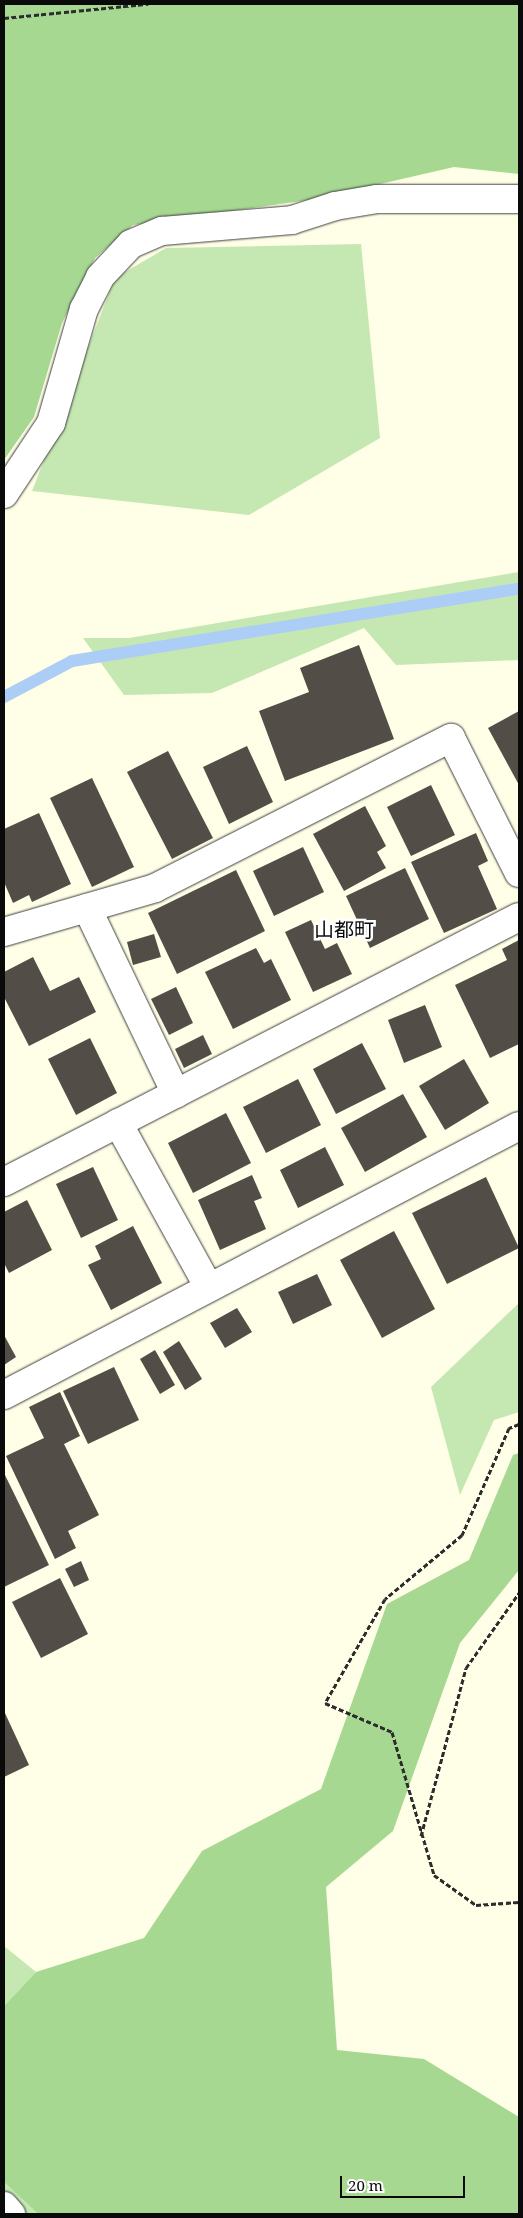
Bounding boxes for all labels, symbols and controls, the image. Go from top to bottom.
district label: 山都町 [314,917,374,941]
scale bar [343,2166,468,2198]
text: 20 m [348,2175,383,2195]

